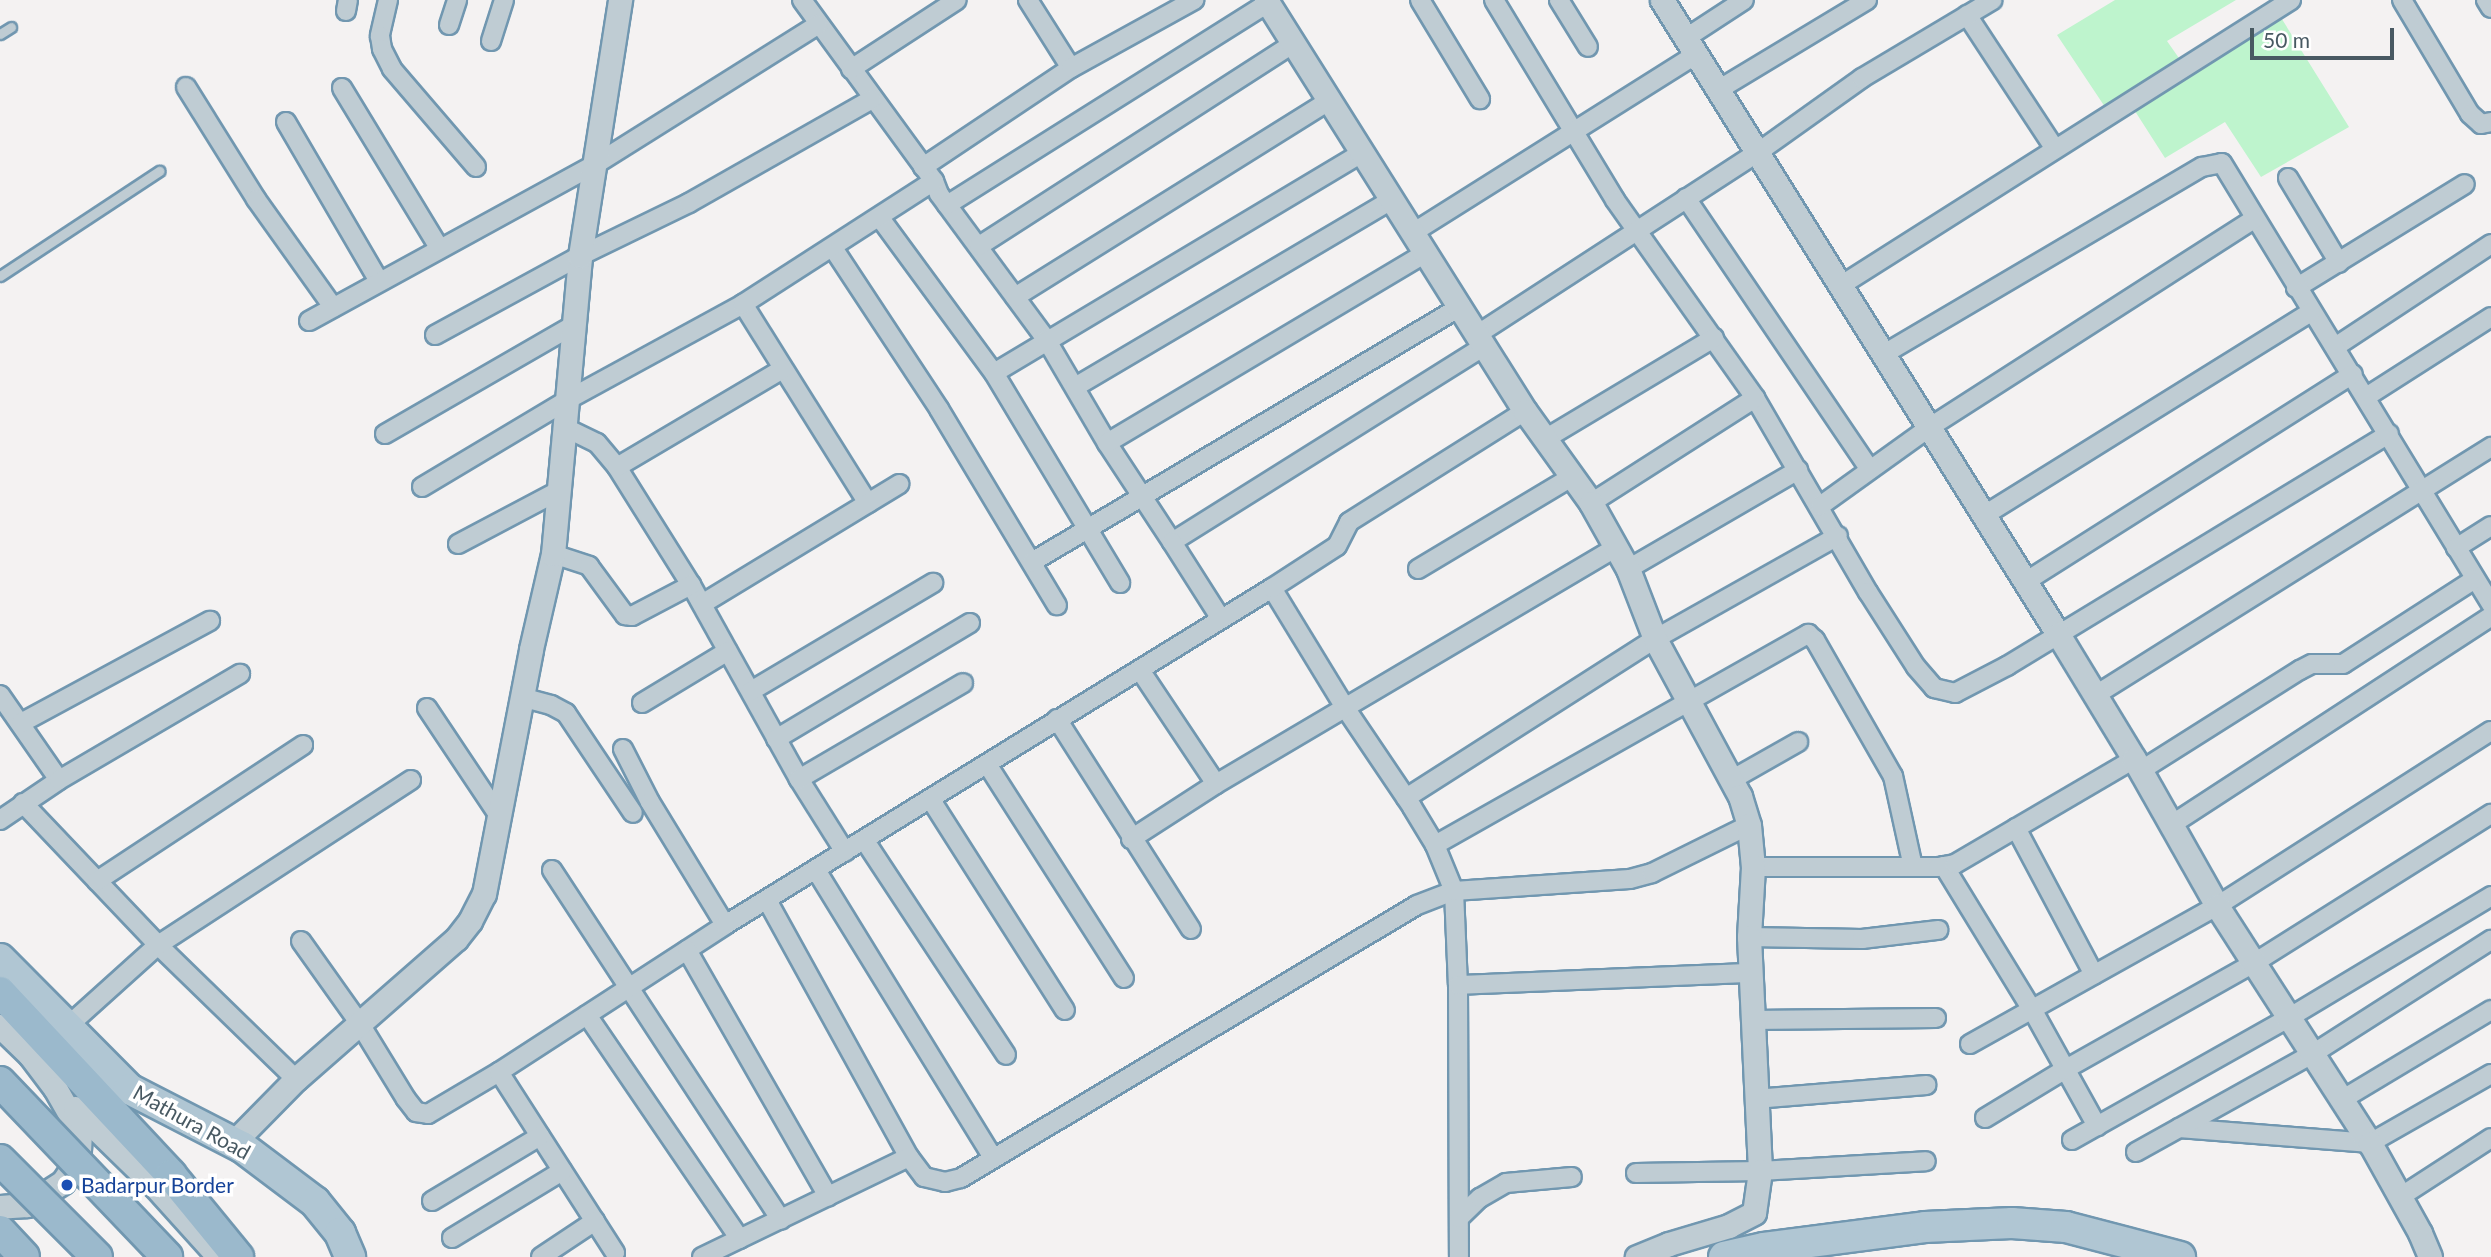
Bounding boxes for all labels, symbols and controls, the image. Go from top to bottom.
scale bar [2253,14,2396,58]
text: 50 m [2263,27,2310,52]
street label: Mathura Road [129,1079,255,1165]
place label: Badarpur Border [81,1172,234,1198]
marker: Badarpur Border [59,1177,75,1193]

